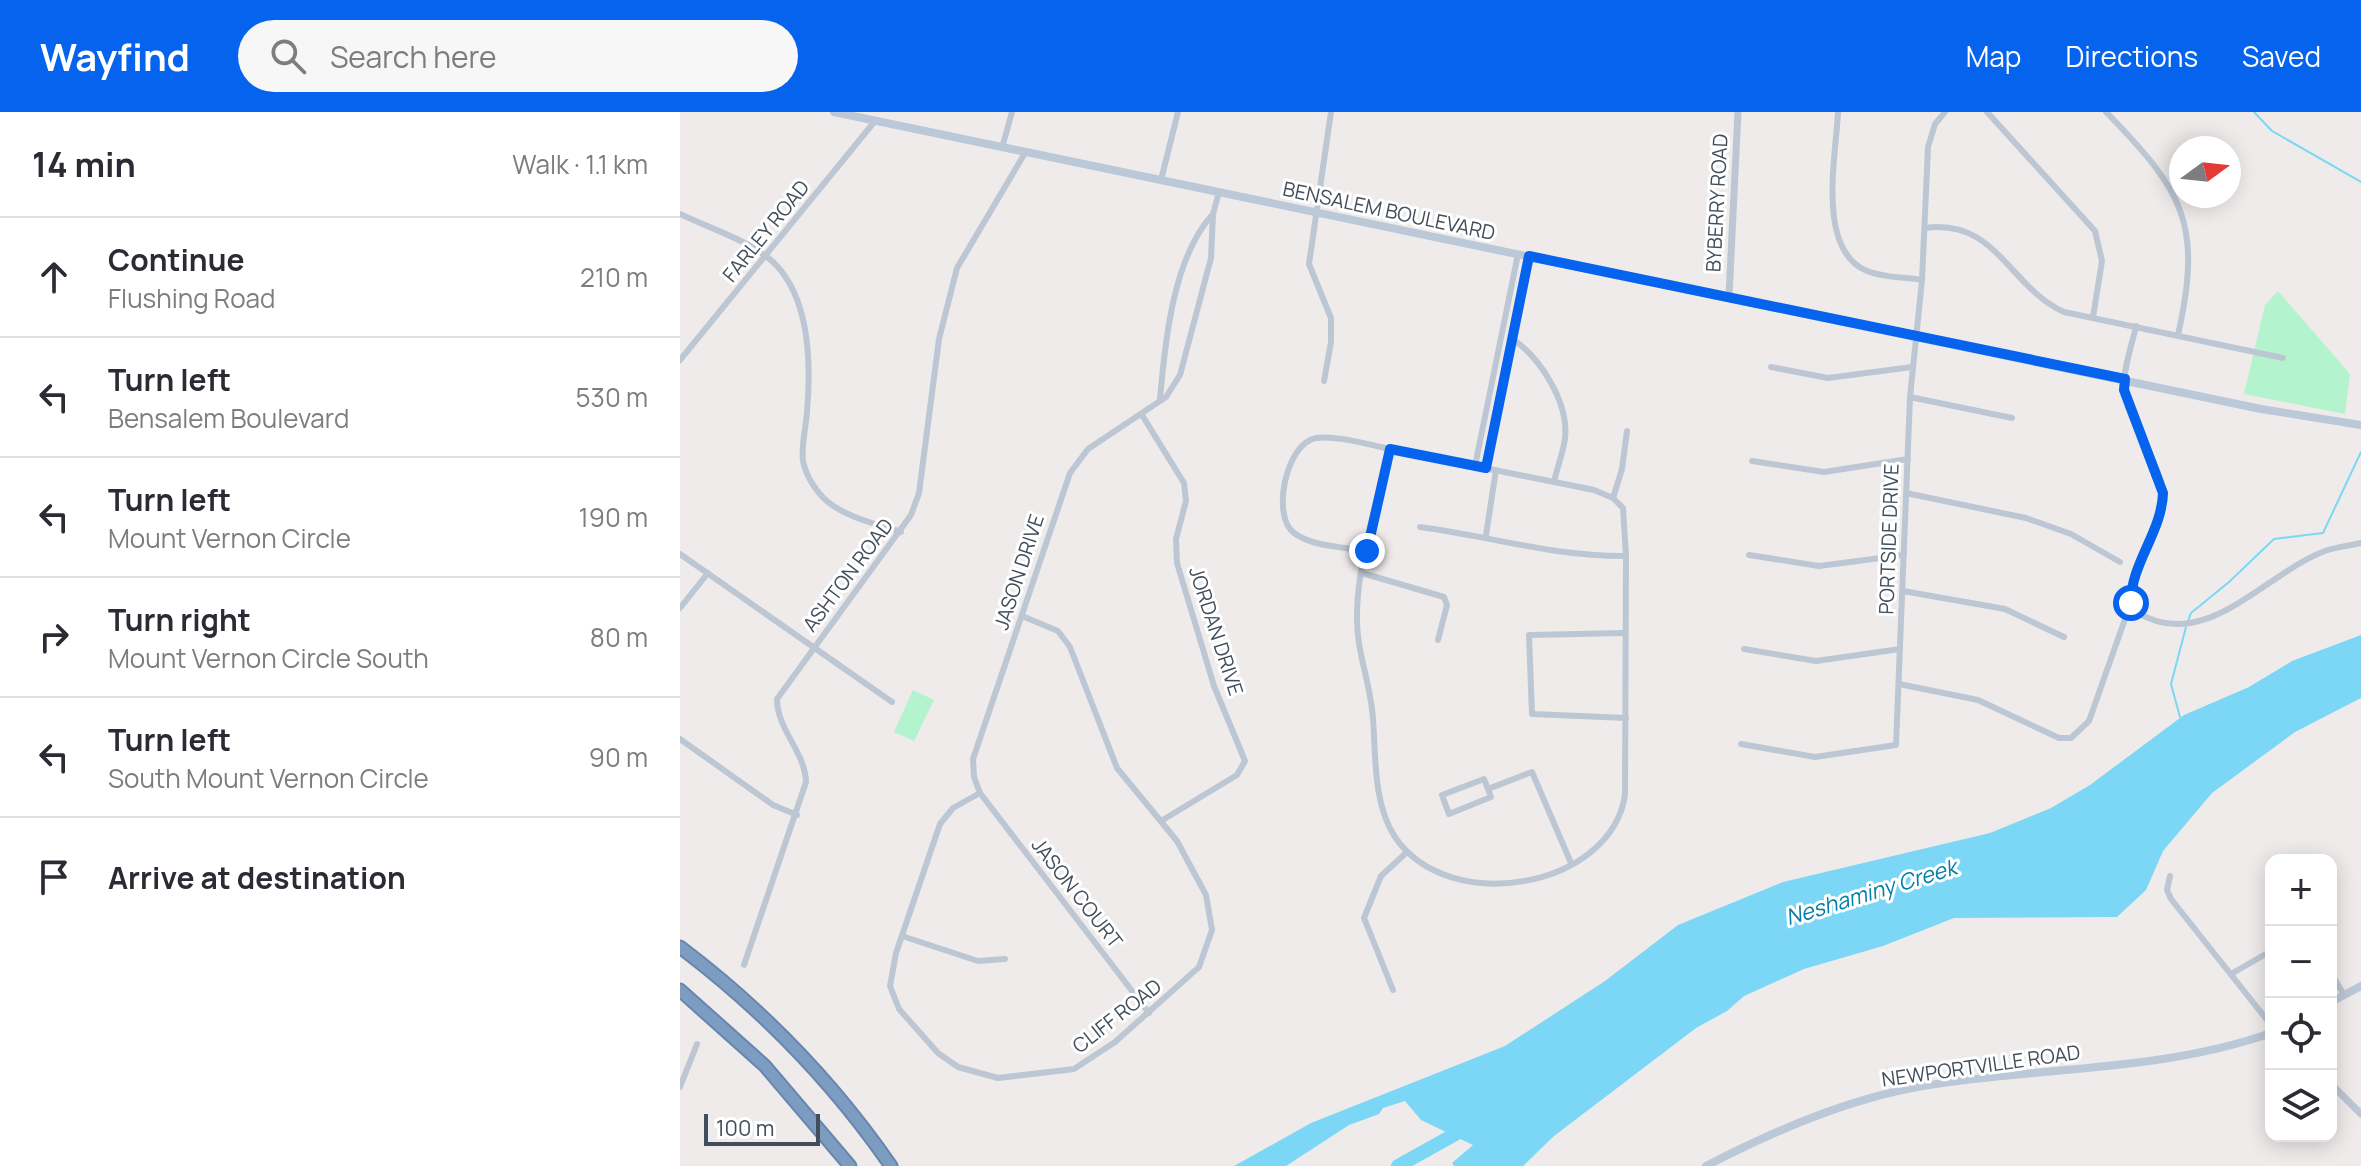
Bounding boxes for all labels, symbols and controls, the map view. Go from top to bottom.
search box [238,20,798,92]
text: Wayfind [40,30,190,82]
icon: search [266,34,310,78]
text: Search here [330,36,497,77]
text: Map [1966,37,2021,75]
text: Directions [2065,37,2198,75]
text: Saved [2242,37,2321,75]
street label: BYBERRY ROAD [1699,133,1734,273]
north arrow [2169,136,2241,208]
text: 14 min [32,141,136,187]
text: Walk · 1.1 km [512,146,648,182]
street label: FARLEY ROAD [716,174,815,287]
street label: BENSALEM BOULEVARD [1280,175,1498,246]
text: Continue [108,239,244,280]
icon: ahead [32,255,76,299]
text: 210 m [580,259,648,295]
text: Flushing Road [108,280,275,316]
text: Turn left [108,359,231,400]
icon: left [32,375,76,419]
text: 530 m [575,379,648,415]
text: Bensalem Boulevard [108,400,349,436]
street label: PORTSIDE DRIVE [1872,463,1905,615]
text: Turn left [108,479,231,520]
icon: left [32,495,76,539]
text: 190 m [579,499,648,535]
street label: JASON DRIVE [987,511,1050,633]
street label: ASHTON ROAD [796,513,899,637]
text: Mount Vernon Circle [108,520,351,556]
route end [1349,533,1385,569]
street label: JORDAN DRIVE [1183,563,1250,699]
route start [2113,585,2149,621]
text: Turn right [108,599,251,640]
icon: right [32,615,76,659]
text: 80 m [590,619,648,655]
text: Mount Vernon Circle South [108,640,429,676]
text: Turn left [108,719,231,760]
icon: left [32,735,76,779]
text: 90 m [589,739,648,775]
text: South Mount Vernon Circle [108,760,429,796]
street label: JASON COURT [1026,832,1129,953]
water label: Neshaminy Creek [1782,851,1963,932]
map controls [2265,854,2337,1142]
button: + [2265,854,2337,926]
icon: arrive [32,855,76,899]
text: Arrive at destination [108,857,406,898]
button: − [2265,926,2337,998]
street label: CLIFF ROAD [1067,972,1167,1059]
button: locate [2265,998,2337,1070]
street label: NEWPORTVILLE ROAD [1880,1038,2082,1093]
button: layers [2265,1070,2337,1142]
scale bar [704,1110,820,1146]
text: 100 m [716,1113,774,1143]

